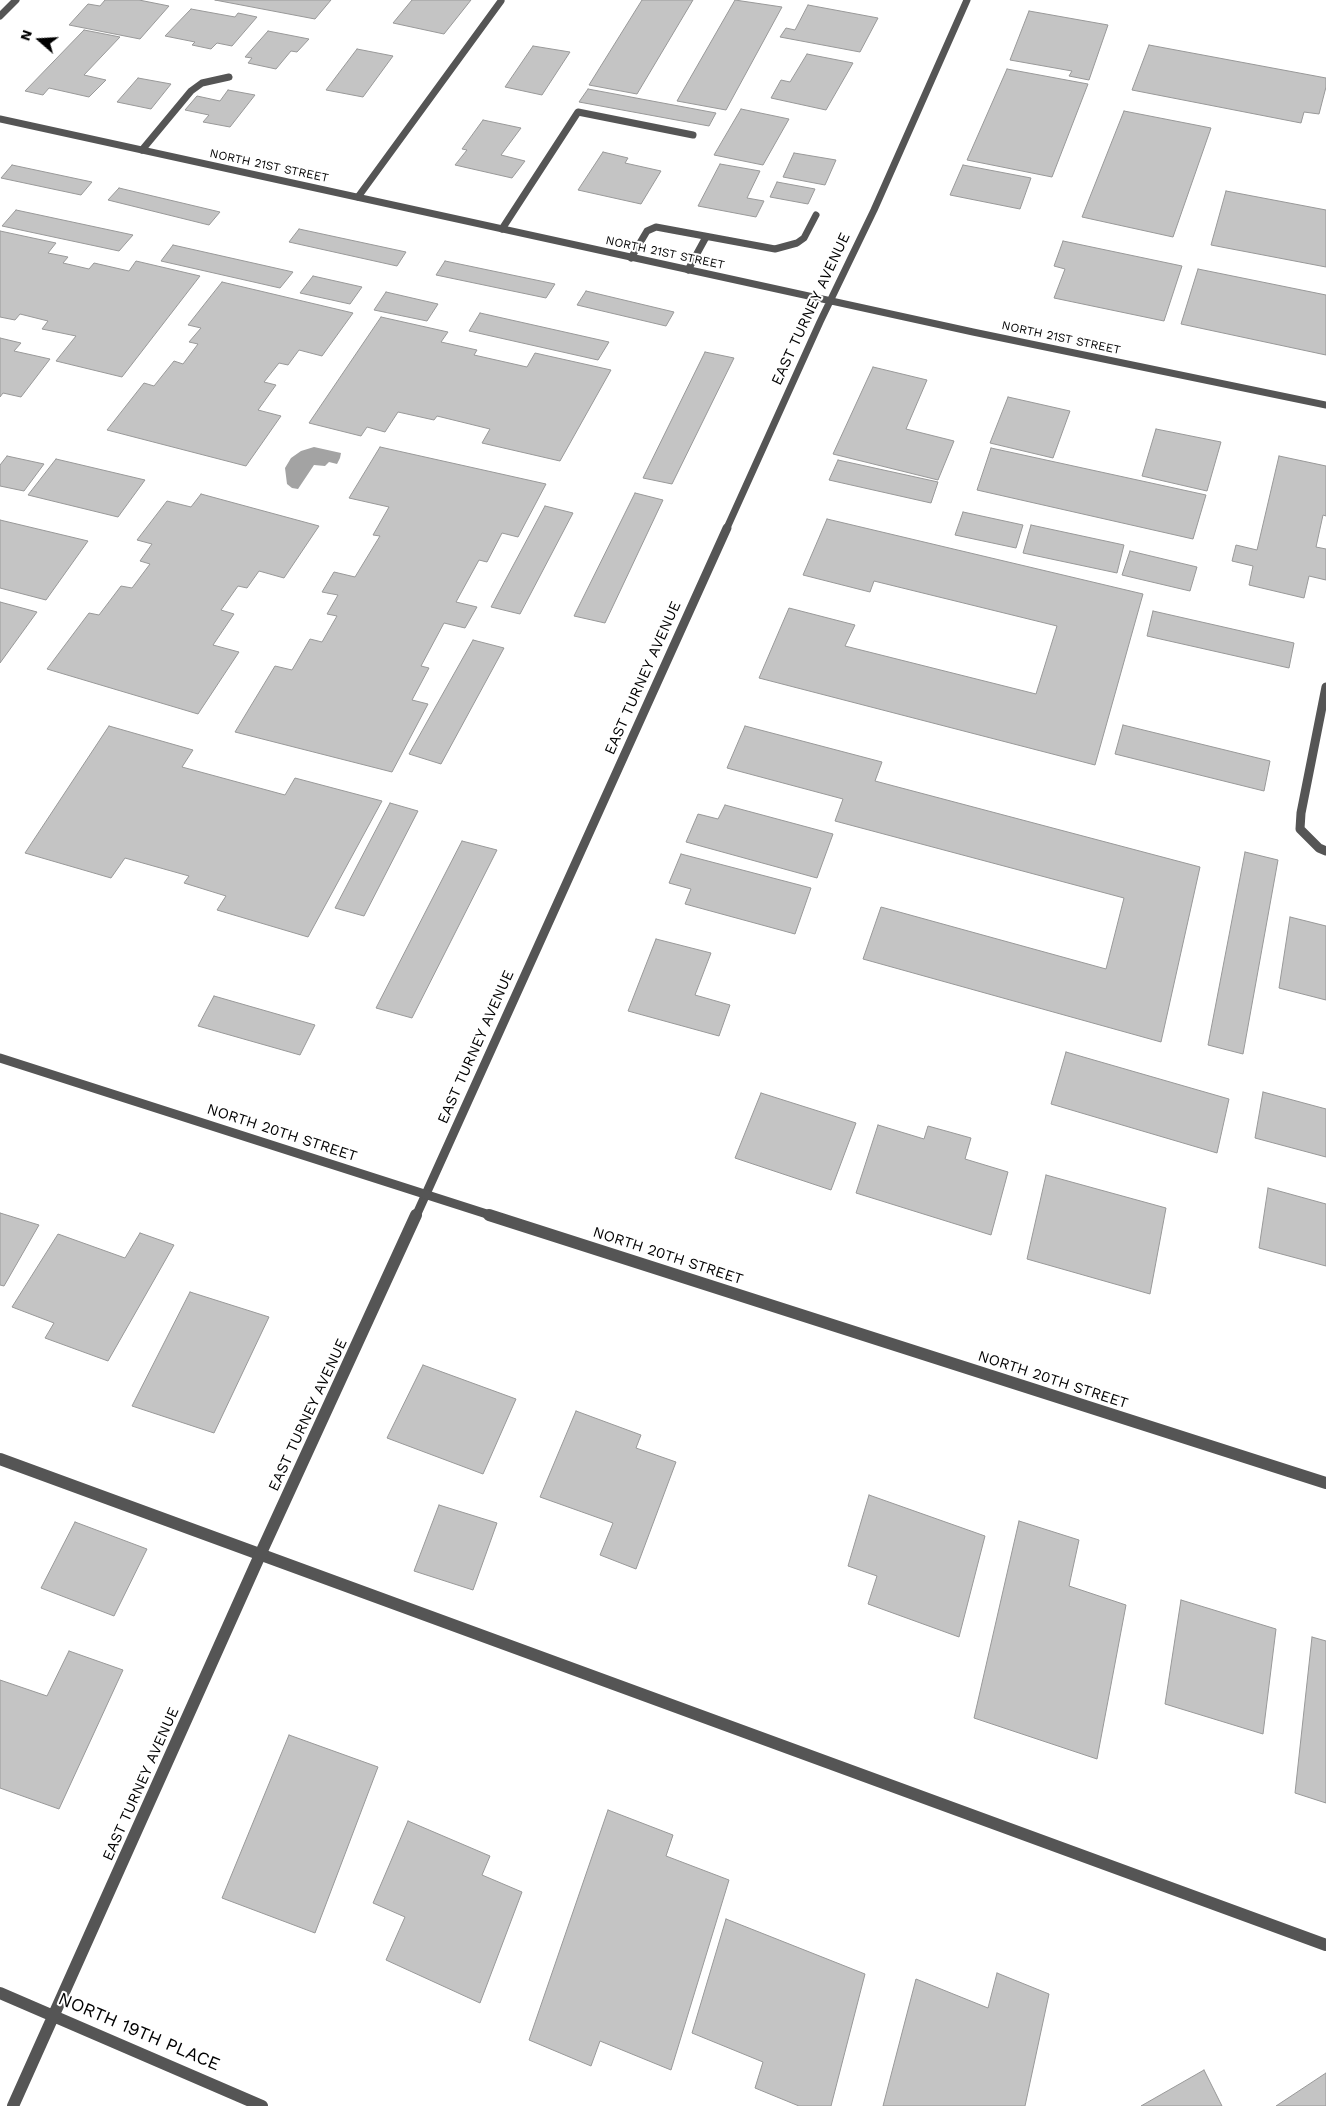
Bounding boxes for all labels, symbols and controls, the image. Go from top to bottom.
north arrow [15,15,65,65]
text: N [17,28,35,43]
street label: NORTH 21ST STREET [208,146,330,186]
street label: EAST TURNEY AVENUE [768,230,854,388]
street label: NORTH 21ST STREET [604,233,726,273]
street label: NORTH 21ST STREET [1000,318,1122,358]
street label: EAST TURNEY AVENUE [601,598,685,758]
street label: EAST TURNEY AVENUE [434,967,518,1127]
street label: NORTH 20TH STREET [205,1100,359,1166]
street label: NORTH 20TH STREET [591,1223,745,1289]
street label: EAST TURNEY AVENUE [265,1336,351,1494]
street label: NORTH 20TH STREET [976,1347,1130,1413]
street label: EAST TURNEY AVENUE [99,1704,183,1864]
street label: NORTH 19TH PLACE [55,1988,223,2076]

